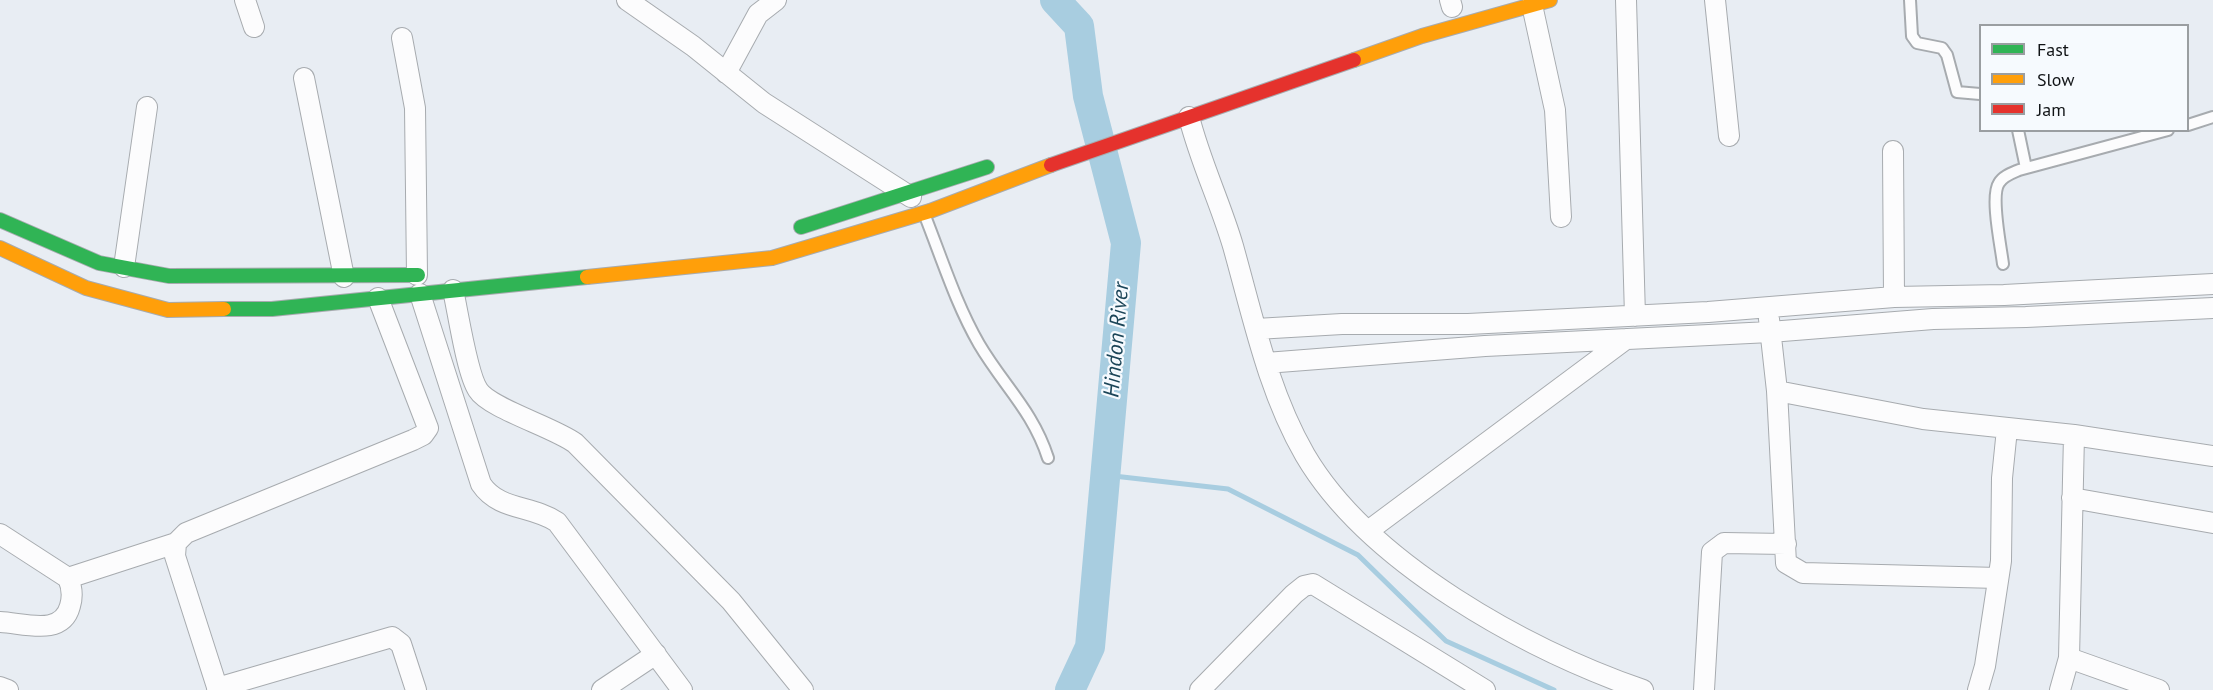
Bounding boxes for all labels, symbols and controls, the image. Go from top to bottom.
legend [1979,24,2189,132]
text: Fast [2037,38,2069,61]
text: Slow [2037,68,2075,91]
text: Jam [2037,98,2066,121]
water label: Hindon River [1099,281,1135,399]

